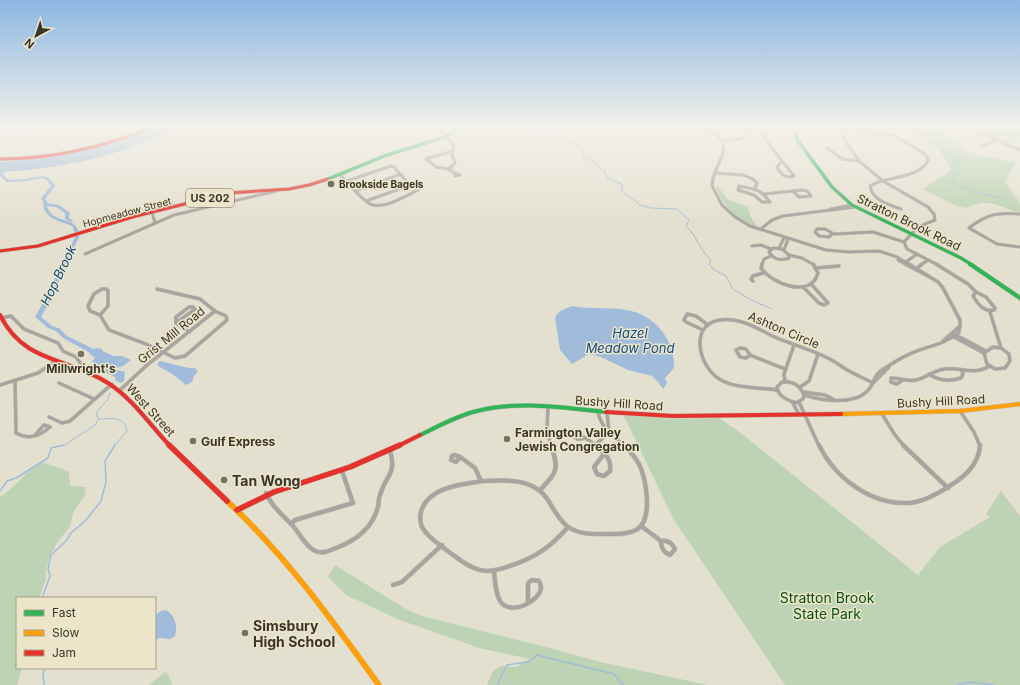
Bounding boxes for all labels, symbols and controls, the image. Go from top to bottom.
north arrow [16,16,56,56]
text: N [22,36,37,52]
place label: Brookside Bagels [339,178,424,191]
marker: Brookside Bagels [326,179,336,189]
road number: US 202 [186,189,234,207]
street label: Stratton Brook Road [855,190,963,254]
street label: Hopmeadow Street [81,194,173,230]
water label: Hop Brook [37,242,80,308]
street label: Grist Mill Road [134,303,208,367]
street label: Ashton Circle [746,308,822,352]
water label: Hazel Meadow Pond [586,325,674,356]
marker: Millwright's [76,349,86,359]
place label: Millwright's [46,361,116,376]
street label: West Street [123,381,179,439]
street label: Bushy Hill Road [897,391,985,411]
street label: Bushy Hill Road [574,392,664,414]
place label: Farmington Valley Jewish Congregation [515,425,640,454]
place label: Gulf Express [201,434,276,449]
marker: Farmington Valley Jewish Congregation [502,434,512,444]
marker: Gulf Express [188,436,198,446]
place label: Tan Wong [232,472,300,489]
marker: Tan Wong [219,475,229,485]
park label: Stratton Brook State Park [780,589,875,622]
legend [16,597,156,669]
text: Fast [52,605,76,620]
place label: Simsbury High School [253,617,335,650]
text: Slow [52,625,80,640]
marker: Simsbury High School [240,628,250,638]
text: Jam [52,645,76,660]

